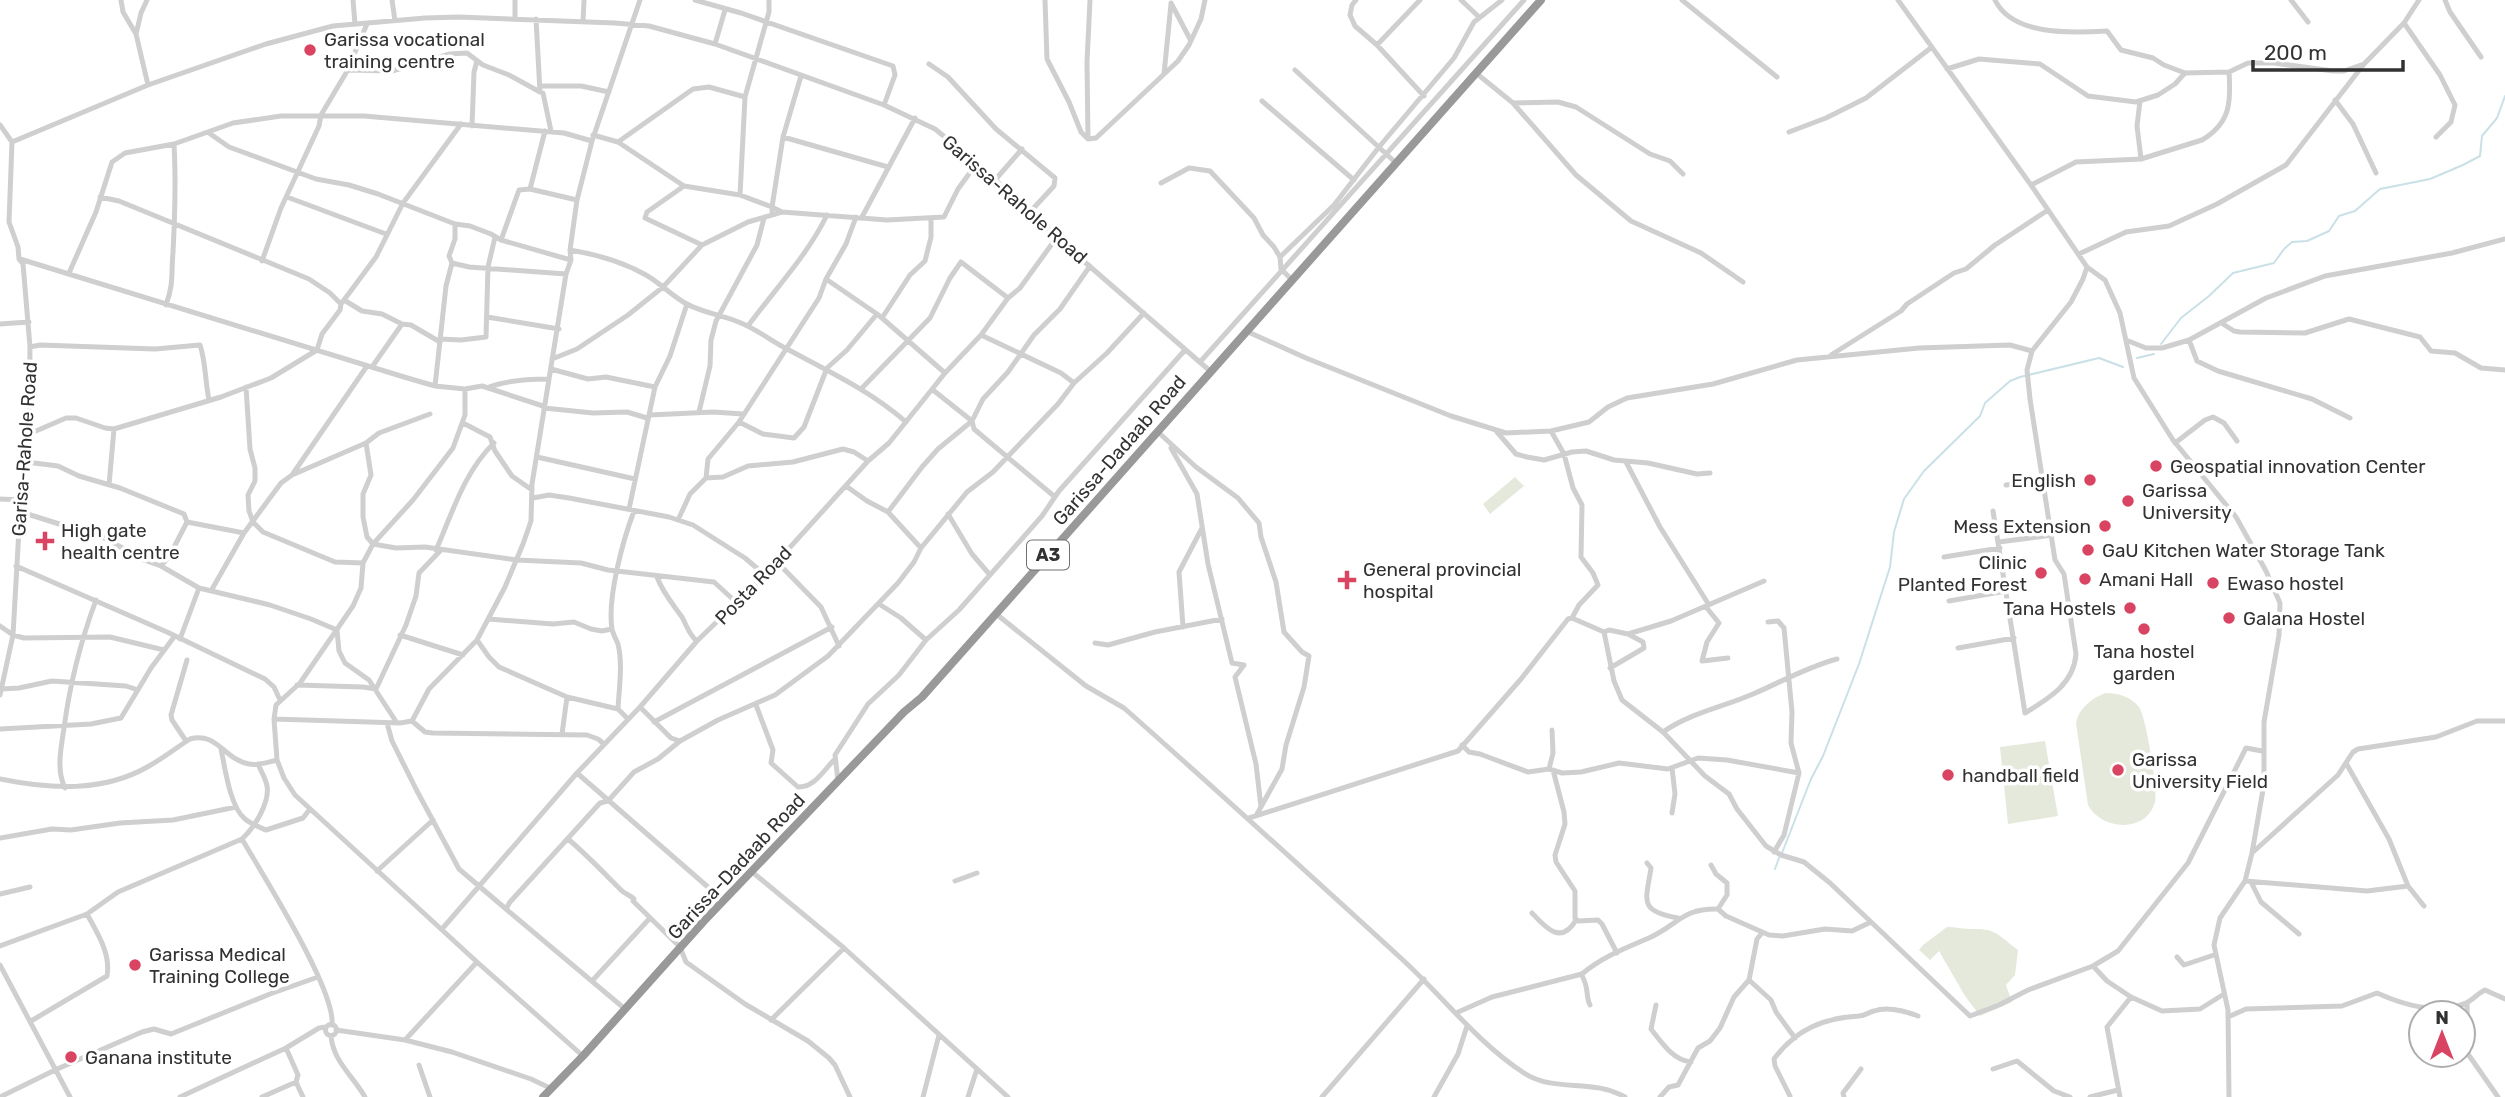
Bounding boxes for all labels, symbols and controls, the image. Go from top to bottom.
place label: Garissa vocational training centre [324,28,485,73]
scale bar [2253,28,2404,72]
text: 200 m [2264,40,2327,65]
marker: Garissa vocational training centre [302,42,318,58]
street label: Garissa-Rahole Road [937,130,1092,269]
street label: Garisa-Rahole Road [7,361,42,537]
street label: Garissa-Dadaab Road [1048,371,1191,530]
place label: Geospatial innovation Center [2170,455,2426,478]
marker: Geospatial innovation Center [2148,458,2164,474]
place label: English [2011,469,2076,492]
marker: English [2082,472,2098,488]
place label: Garissa University [2142,479,2232,524]
marker: Garissa University [2120,493,2136,509]
place label: Mess Extension [1953,515,2091,538]
marker: Mess Extension [2097,518,2113,534]
place label: High gate health centre [61,519,180,564]
marker: High gate health centre [35,531,55,551]
place label: GaU Kitchen Water Storage Tank [2102,539,2385,562]
road number: A3 [1027,540,1069,570]
street label: Posta Road [710,541,796,629]
marker: GaU Kitchen Water Storage Tank [2080,542,2096,558]
place label: Clinic Planted Forest [1898,551,2028,596]
place label: General provincial hospital [1363,558,1521,603]
marker: Clinic Planted Forest [2033,565,2049,581]
place label: Amani Hall [2099,568,2193,591]
marker: General provincial hospital [1337,570,1357,590]
marker: Amani Hall [2077,571,2093,587]
place label: Ewaso hostel [2227,572,2344,595]
marker: Ewaso hostel [2205,575,2221,591]
place label: Tana Hostels [2003,597,2116,620]
marker: Tana Hostels [2122,600,2138,616]
place label: Galana Hostel [2243,607,2365,630]
marker: Galana Hostel [2221,610,2237,626]
marker: Tana hostel garden [2136,621,2152,637]
place label: Tana hostel garden [2093,640,2195,685]
place label: Garissa University Field [2132,748,2268,793]
marker: Garissa University Field [2110,762,2126,778]
place label: handball field [1962,764,2079,787]
marker: handball field [1940,767,1956,783]
street label: Garissa-Dadaab Road [663,789,810,944]
place label: Garissa Medical Training College [149,943,290,988]
marker: Garissa Medical Training College [127,957,143,973]
north arrow [2407,999,2477,1069]
text: N [2435,1006,2449,1029]
place label: Ganana institute [85,1046,232,1069]
marker: Ganana institute [63,1049,79,1065]

